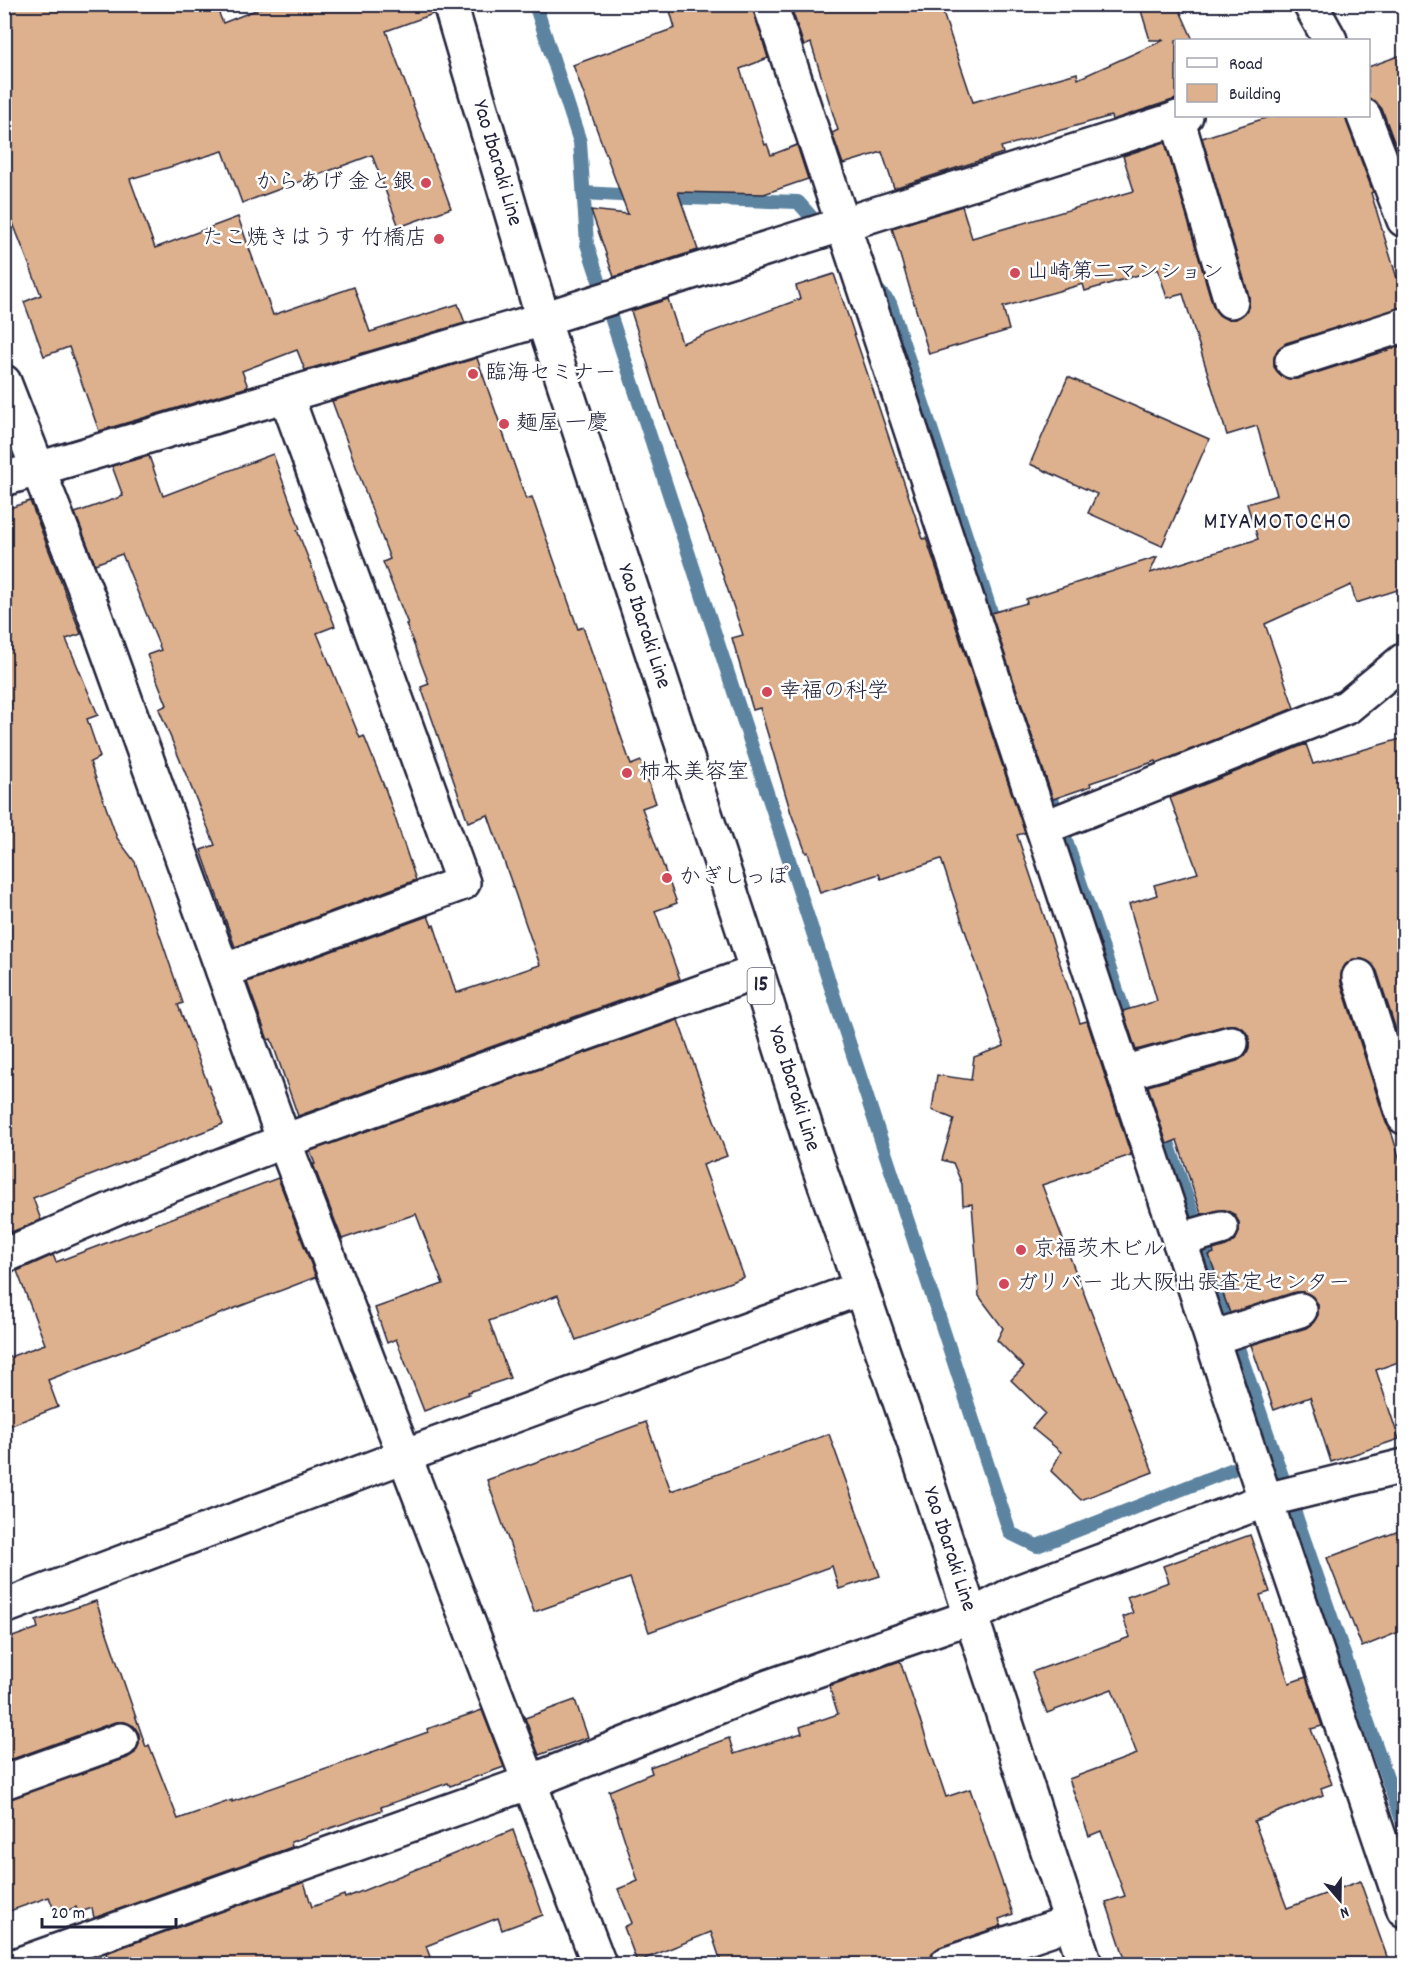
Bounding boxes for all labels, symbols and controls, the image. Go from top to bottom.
legend [1175,39,1370,117]
text: Road [1229,53,1263,78]
text: Building [1229,83,1281,108]
street label: Yao Ibaraki Line [464,97,530,230]
place label: からあげ 金と銀 [255,168,414,199]
marker: からあげ 金と銀 [419,176,433,190]
place label: たこ焼きはうす 竹橋店 [202,224,427,255]
marker: たこ焼きはうす 竹橋店 [432,232,446,246]
place label: 山崎第二マンション [1027,258,1224,289]
marker: 山崎第二マンション [1008,266,1022,280]
place label: 臨海セミナー [485,359,617,390]
marker: 臨海セミナー [466,367,480,381]
place label: 麺屋 一慶 [516,409,609,440]
marker: 麺屋 一慶 [497,417,511,431]
district label: MIYAMOTOCHO [1203,506,1353,540]
street label: Yao Ibaraki Line [609,560,679,693]
place label: 幸福の科学 [779,677,889,708]
marker: 幸福の科学 [760,685,774,699]
place label: 柿本美容室 [639,758,749,789]
marker: 柿本美容室 [620,766,634,780]
place label: かぎしっぽ [679,863,789,894]
marker: かぎしっぽ [660,871,674,885]
road number: 15 [748,968,774,1004]
street label: Yao Ibaraki Line [759,1022,828,1155]
place label: 京福茨木ビル [1033,1235,1165,1266]
marker: 京福茨木ビル [1014,1243,1028,1257]
place label: ガリバー 北大阪出張査定センター [1016,1269,1350,1300]
marker: ガリバー 北大阪出張査定センター [997,1277,1011,1291]
street label: Yao Ibaraki Line [914,1483,984,1616]
north arrow [1310,1870,1370,1930]
scale bar [42,1891,176,1929]
text: N [1337,1900,1352,1924]
text: 20 m [51,1902,85,1927]

